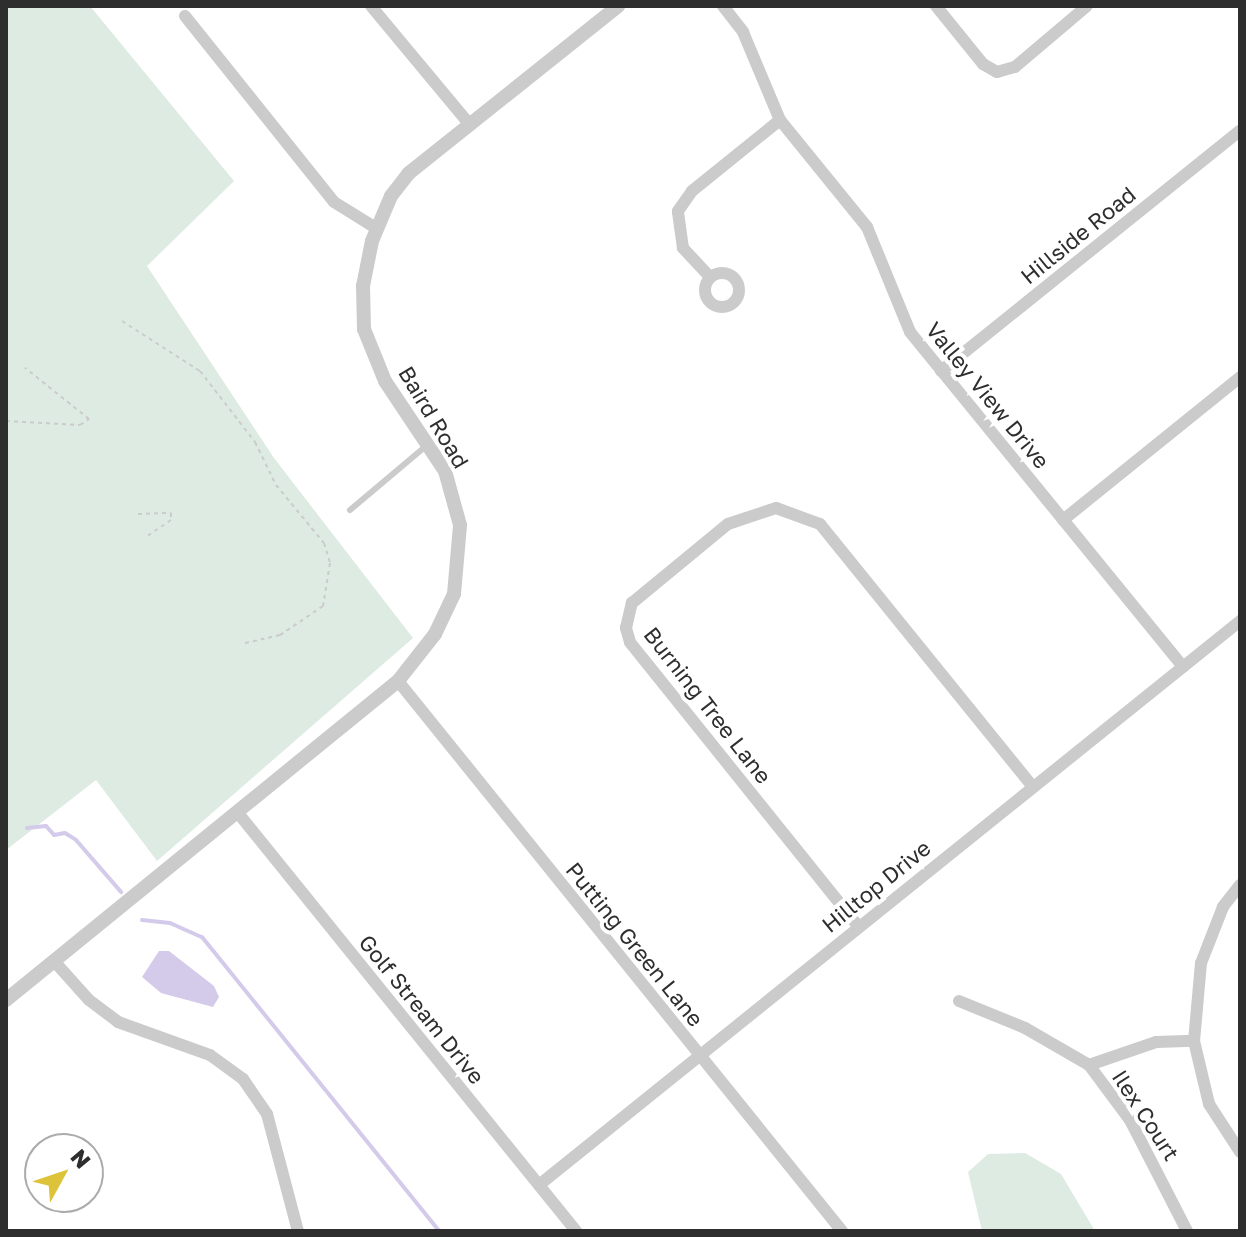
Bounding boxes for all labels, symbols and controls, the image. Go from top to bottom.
street label: Hillside Road [1015,181,1141,289]
street label: Valley View Drive [921,316,1055,474]
street label: Baird Road [393,361,475,473]
street label: Burning Tree Lane [639,622,777,788]
street label: Hilltop Drive [816,834,936,938]
street label: Putting Green Lane [561,857,709,1031]
street label: Golf Stream Drive [354,929,490,1089]
street label: Ilex Court [1107,1065,1185,1165]
north arrow [24,1133,104,1213]
text: N [66,1143,97,1174]

